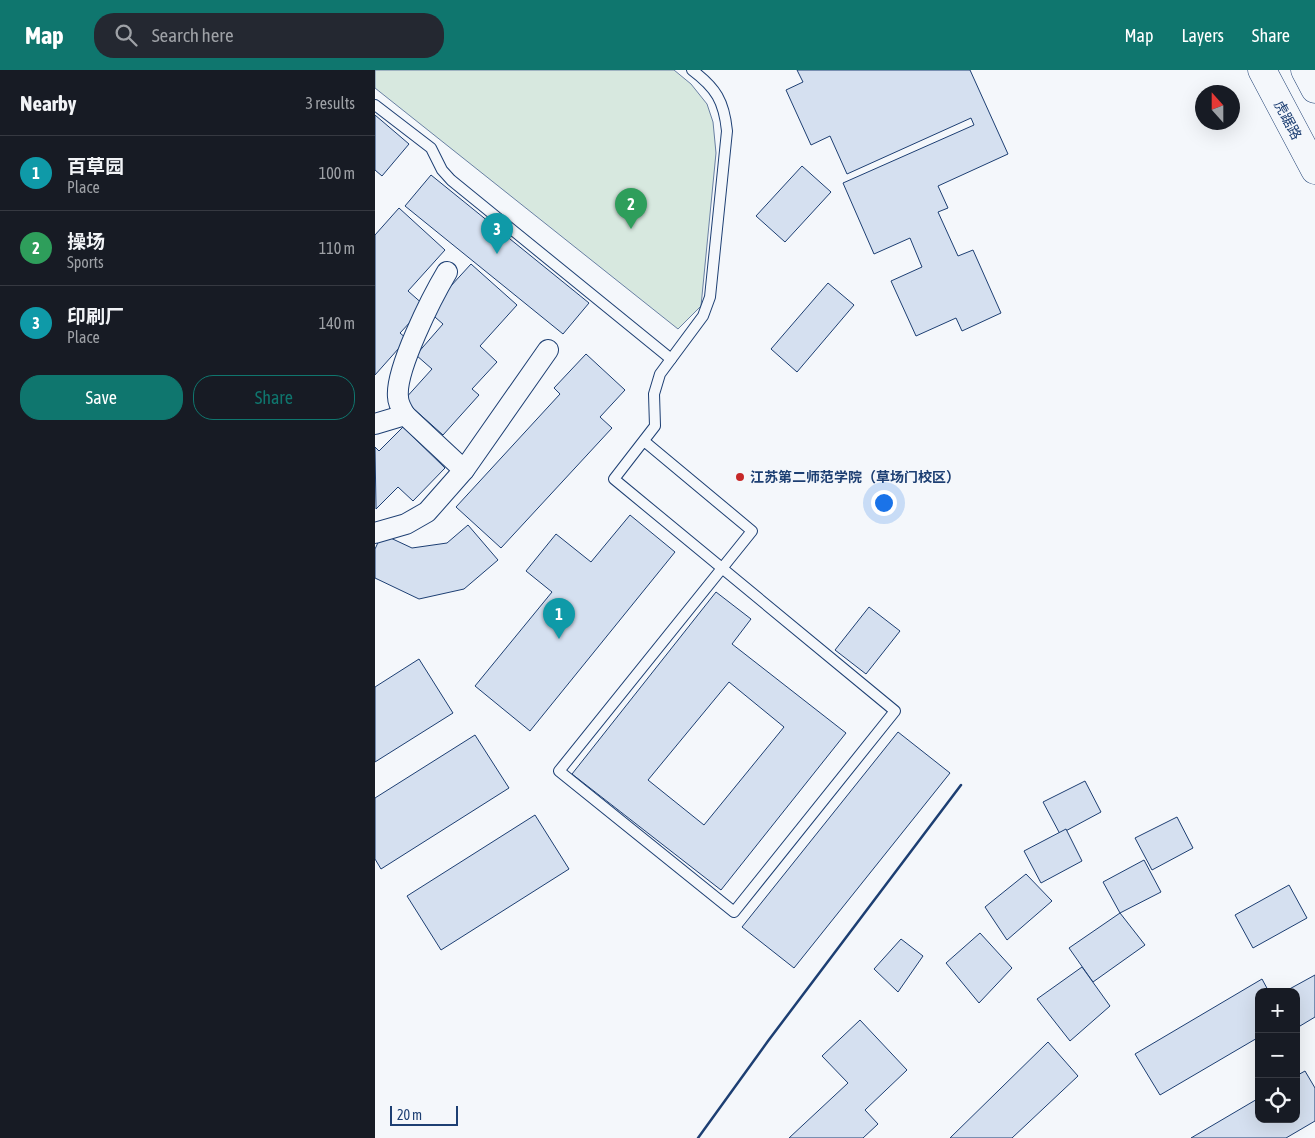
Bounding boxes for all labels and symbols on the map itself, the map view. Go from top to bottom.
north arrow [1195,85,1240,130]
street label: 虎踞路 [1271,98,1305,142]
pin: 2 [615,188,647,229]
pin: 3 [481,213,513,254]
place label: 江苏第二师范学院（草场门校区） [750,469,960,485]
marker: 江苏第二师范学院（草场门校区） [734,471,746,483]
your location [871,490,897,516]
pin: 1 [543,598,575,639]
scale bar [390,1103,457,1126]

